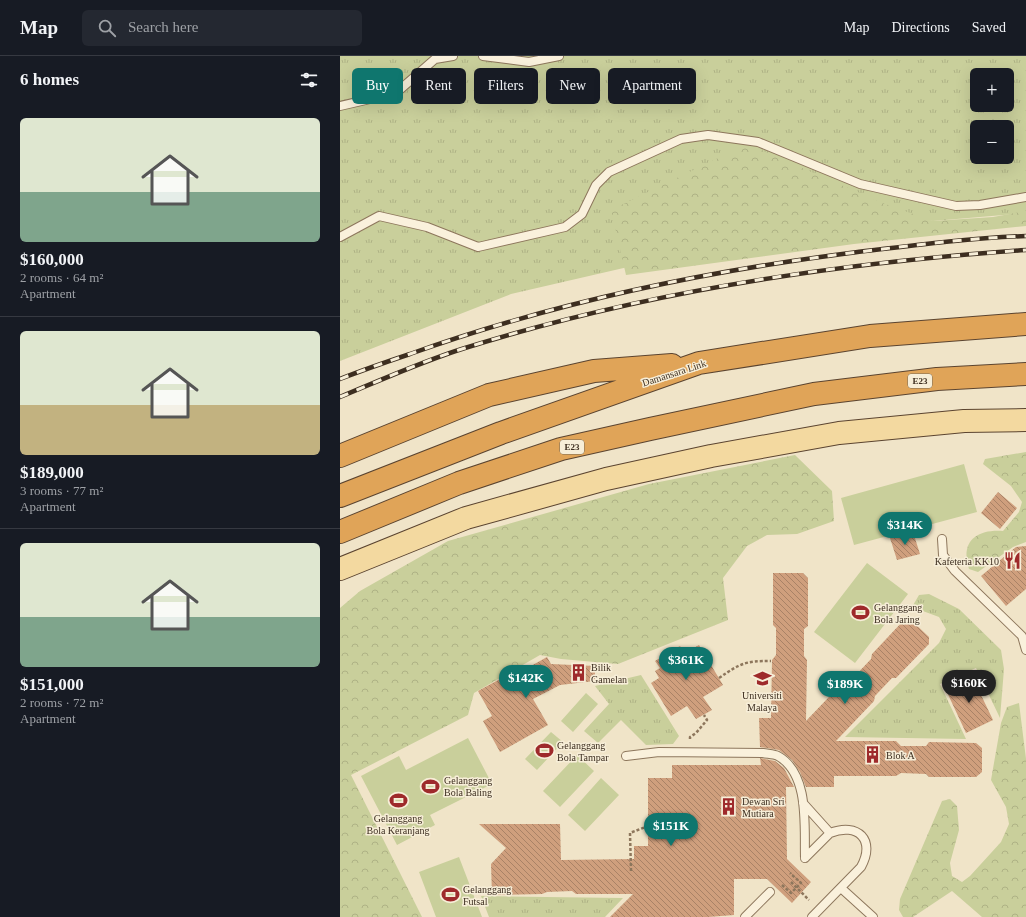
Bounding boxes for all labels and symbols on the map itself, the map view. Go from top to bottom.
street label: Damansara Link [641,358,707,388]
road number: E23 [908,374,932,388]
road number: E23 [560,440,584,454]
pin: $314K [877,512,933,546]
restaurant icon: Kafeteria KK10 [1002,551,1022,571]
place label: Kafeteria KK10 [935,556,999,567]
place label: Gelanggang Bola Jaring [874,602,922,625]
sports icon: Gelanggang Bola Jaring [851,603,871,623]
pin: $361K [658,647,714,681]
place label: Bilik Gamelan [591,662,627,685]
building icon: Bilik Gamelan [568,663,588,683]
pin: $142K [498,665,554,699]
school or university icon: Universiti Malaya [752,668,772,688]
pin: $160K [941,670,997,704]
pin: $189K [817,671,873,705]
place label: Universiti Malaya [742,690,782,713]
place label: Gelanggang Bola Tampar [557,740,609,763]
sports icon: Gelanggang Bola Tampar [534,741,554,761]
building icon: Blok A [863,745,883,765]
place label: Blok A [886,750,915,761]
place label: Gelanggang Bola Baling [444,775,492,798]
sports icon: Gelanggang Bola Baling [421,776,441,796]
sports icon: Gelanggang Bola Keranjang [388,791,408,811]
place label: Dewan Sri Mutiara [742,796,785,819]
building icon: Dewan Sri Mutiara [719,797,739,817]
place label: Gelanggang Bola Keranjang [366,813,430,836]
pin: $151K [643,813,699,847]
place label: Gelanggang Futsal [463,884,511,907]
sports icon: Gelanggang Futsal [440,885,460,905]

